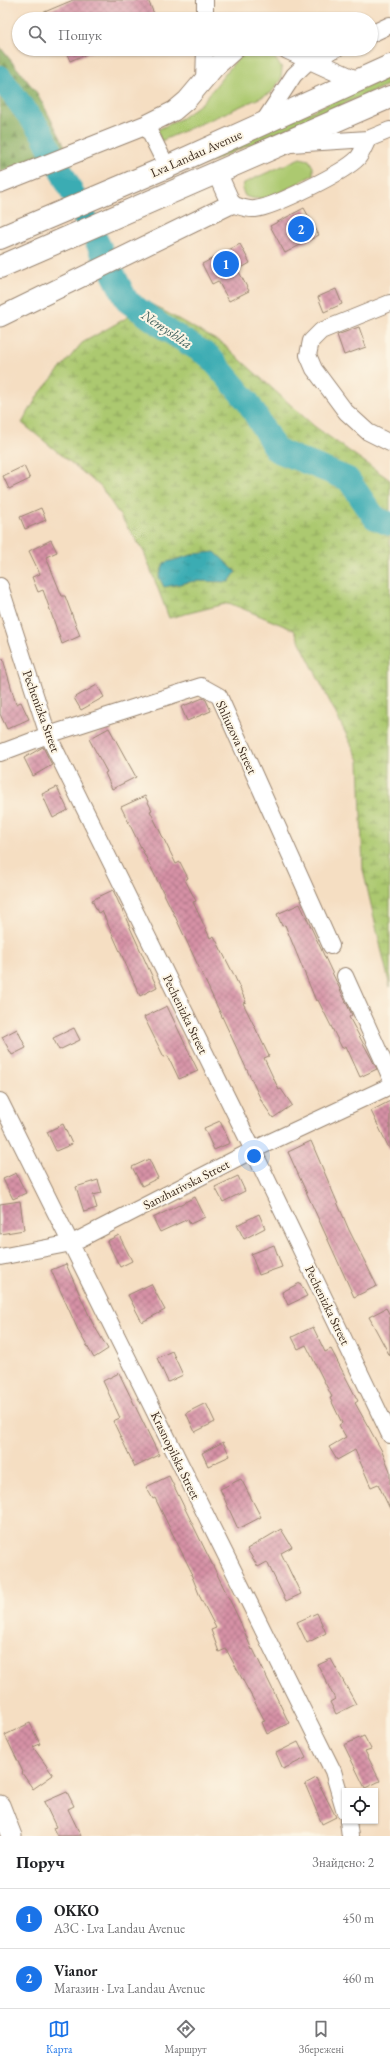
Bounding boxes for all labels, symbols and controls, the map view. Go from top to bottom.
search box [12,12,378,56]
icon: search [26,23,48,45]
text: Пошук [58,25,102,44]
street label: Lva Landau Avenue [148,126,245,181]
pin: 2 [288,214,314,244]
pin: 1 [213,249,239,279]
water label: Nemyshlia [137,305,196,353]
street label: Pechenizka Street [19,668,64,754]
street label: Shliuzova Street [212,698,261,777]
street label: Pechenizka Street [159,972,212,1057]
your location [244,1146,264,1166]
street label: Sanzharivska Street [140,1155,232,1214]
street label: Pechenizka Street [301,1263,354,1348]
street label: Krasnopilska Street [147,1409,204,1502]
map controls [342,1788,378,1824]
button: locate [342,1788,378,1824]
text: Поруч [16,1851,65,1873]
text: Знайдено: 2 [312,1854,374,1871]
text: OKKO [54,1901,99,1920]
text: 1 [26,1910,32,1927]
text: 450 m [343,1910,374,1927]
text: АЗС · Lva Landau Avenue [54,1920,185,1937]
text: Vianor [54,1961,97,1980]
text: 2 [26,1970,32,1987]
text: 460 m [343,1970,374,1987]
text: Магазин · Lva Landau Avenue [54,1980,205,1997]
tab: Карта [46,2018,72,2056]
tab: Маршрут [164,2018,207,2056]
tab: Збережені [299,2018,344,2056]

